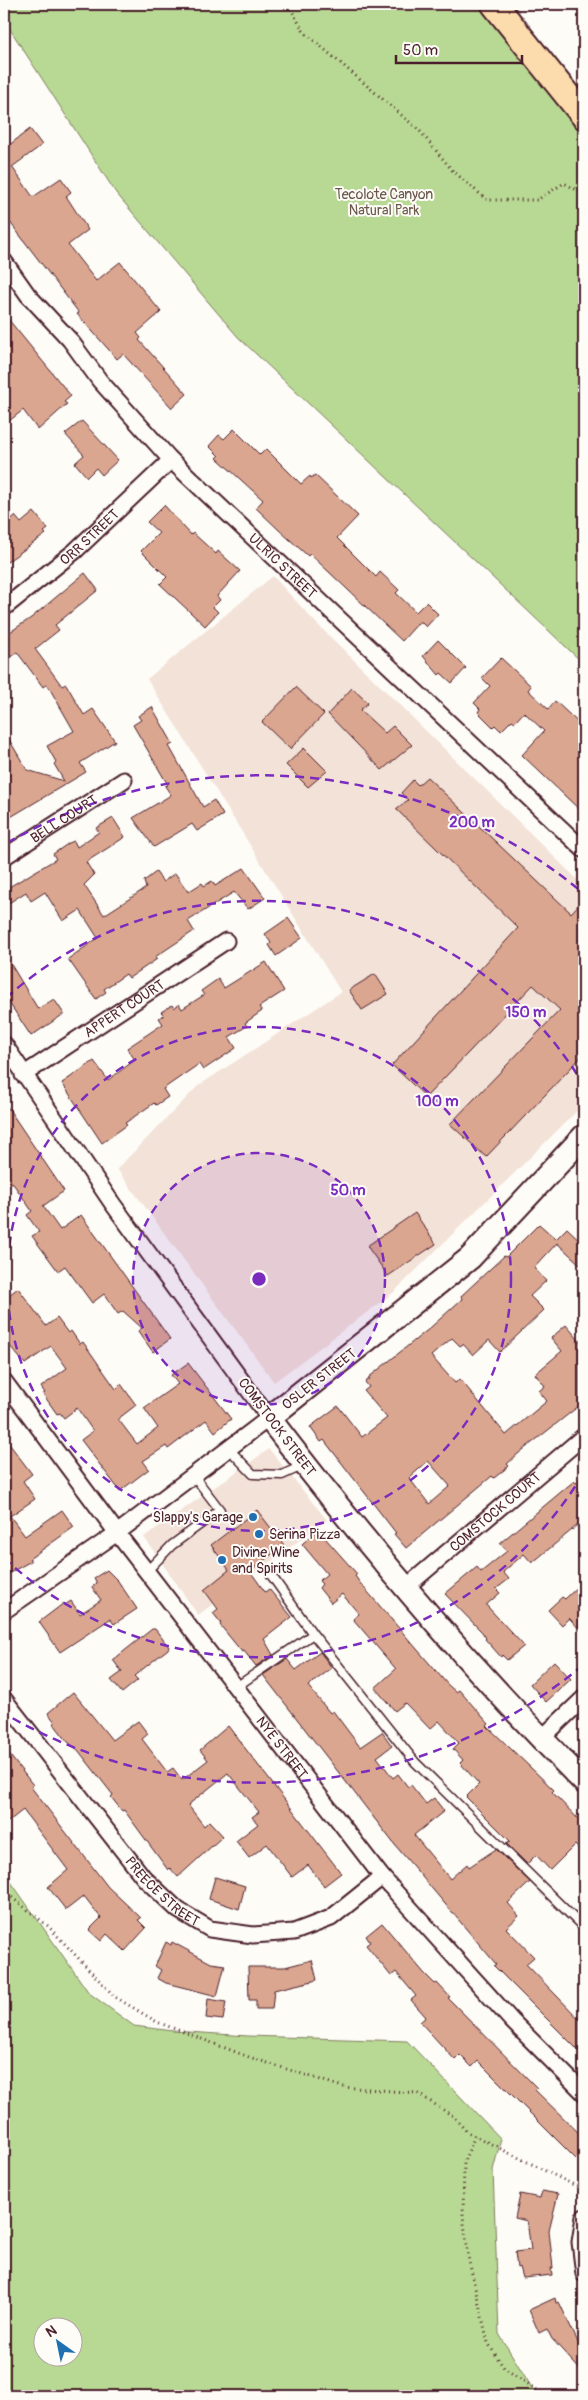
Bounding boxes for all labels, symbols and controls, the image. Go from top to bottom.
scale bar [396,32,522,64]
text: 50 m [403,41,438,60]
park label: Tecolote Canyon Natural Park [335,186,433,219]
street label: ORR STREET [56,505,123,568]
street label: ULRIC STREET [245,529,321,602]
street label: BELL COURT [27,791,101,846]
text: 200 m [449,813,495,832]
street label: APPERT COURT [81,976,168,1041]
text: 150 m [506,1003,546,1022]
text: 100 m [416,1092,458,1111]
text: 50 m [331,1181,365,1200]
centre of rings [250,1270,268,1288]
street label: OSLER STREET [278,1345,360,1413]
street label: COMSTOCK STREET [235,1375,320,1480]
street label: COMSTOCK COURT [446,1468,544,1555]
place label: Slappy's Garage [153,1509,243,1526]
marker: Slappy's Garage [247,1511,259,1523]
place label: Serina Pizza [269,1526,340,1543]
marker: Serina Pizza [253,1528,265,1540]
place label: Divine Wine and Spirits [232,1544,299,1577]
marker: Divine Wine and Spirits [216,1554,228,1566]
street label: NYE STREET [253,1713,312,1782]
street label: PREECE STREET [122,1853,203,1930]
north arrow [32,2318,82,2368]
text: N [43,2322,60,2341]

